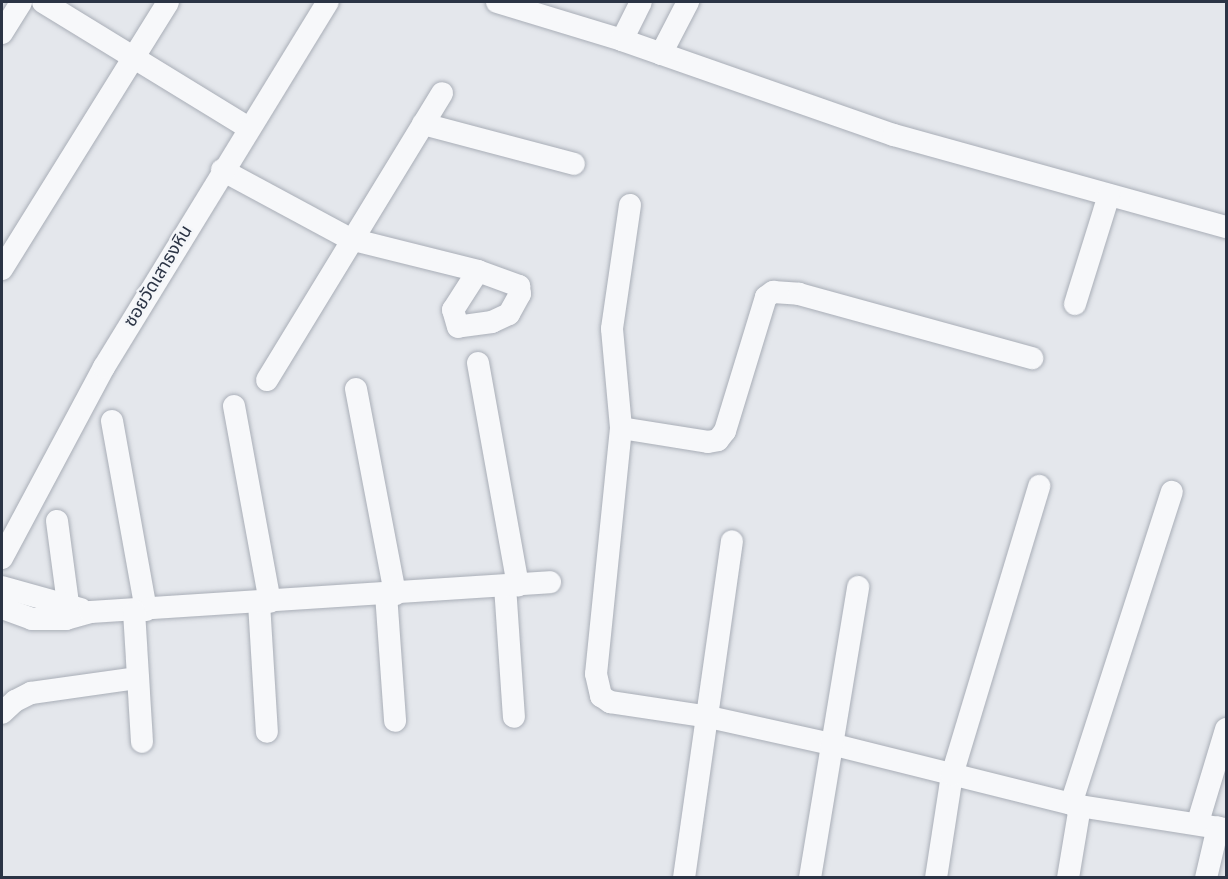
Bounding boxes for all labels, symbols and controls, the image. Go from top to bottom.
street label: ซอยวัดเสาธงหิน [119,221,197,331]

